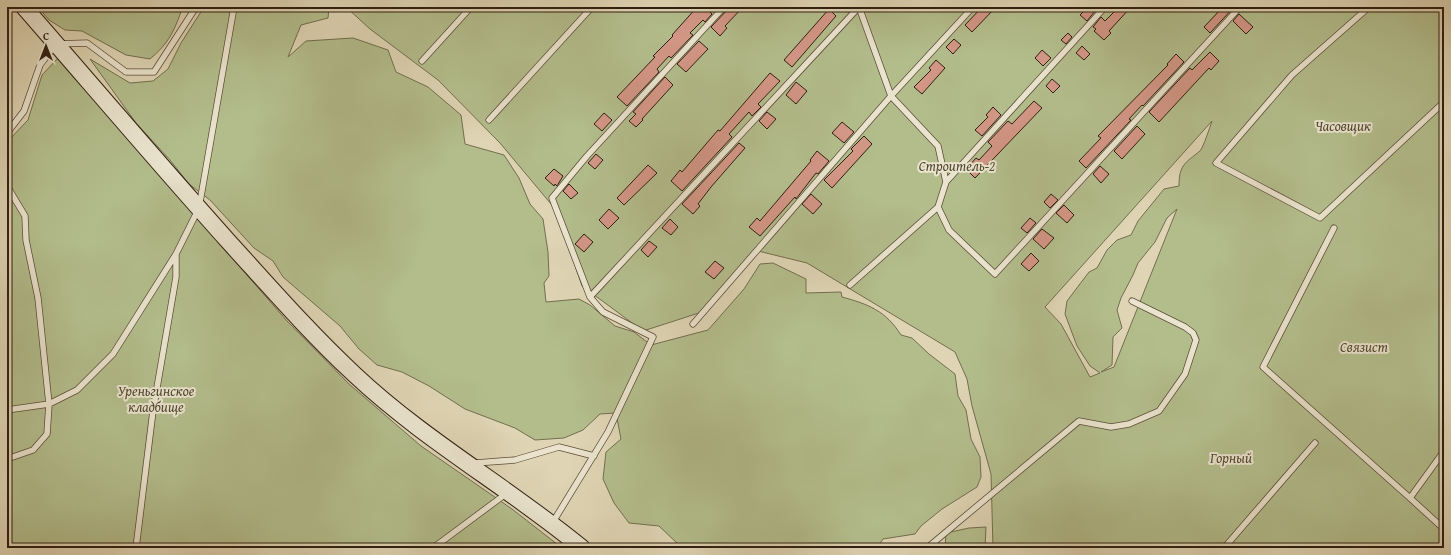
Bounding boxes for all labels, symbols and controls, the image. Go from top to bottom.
north arrow [26,26,66,66]
text: С [43,28,49,44]
park label: Часовщик [1315,116,1371,136]
park label: Строитель-2 [919,156,995,176]
park label: Связист [1340,337,1388,357]
park label: Уреньгинское кладбище [118,381,195,417]
park label: Горный [1209,448,1252,468]

